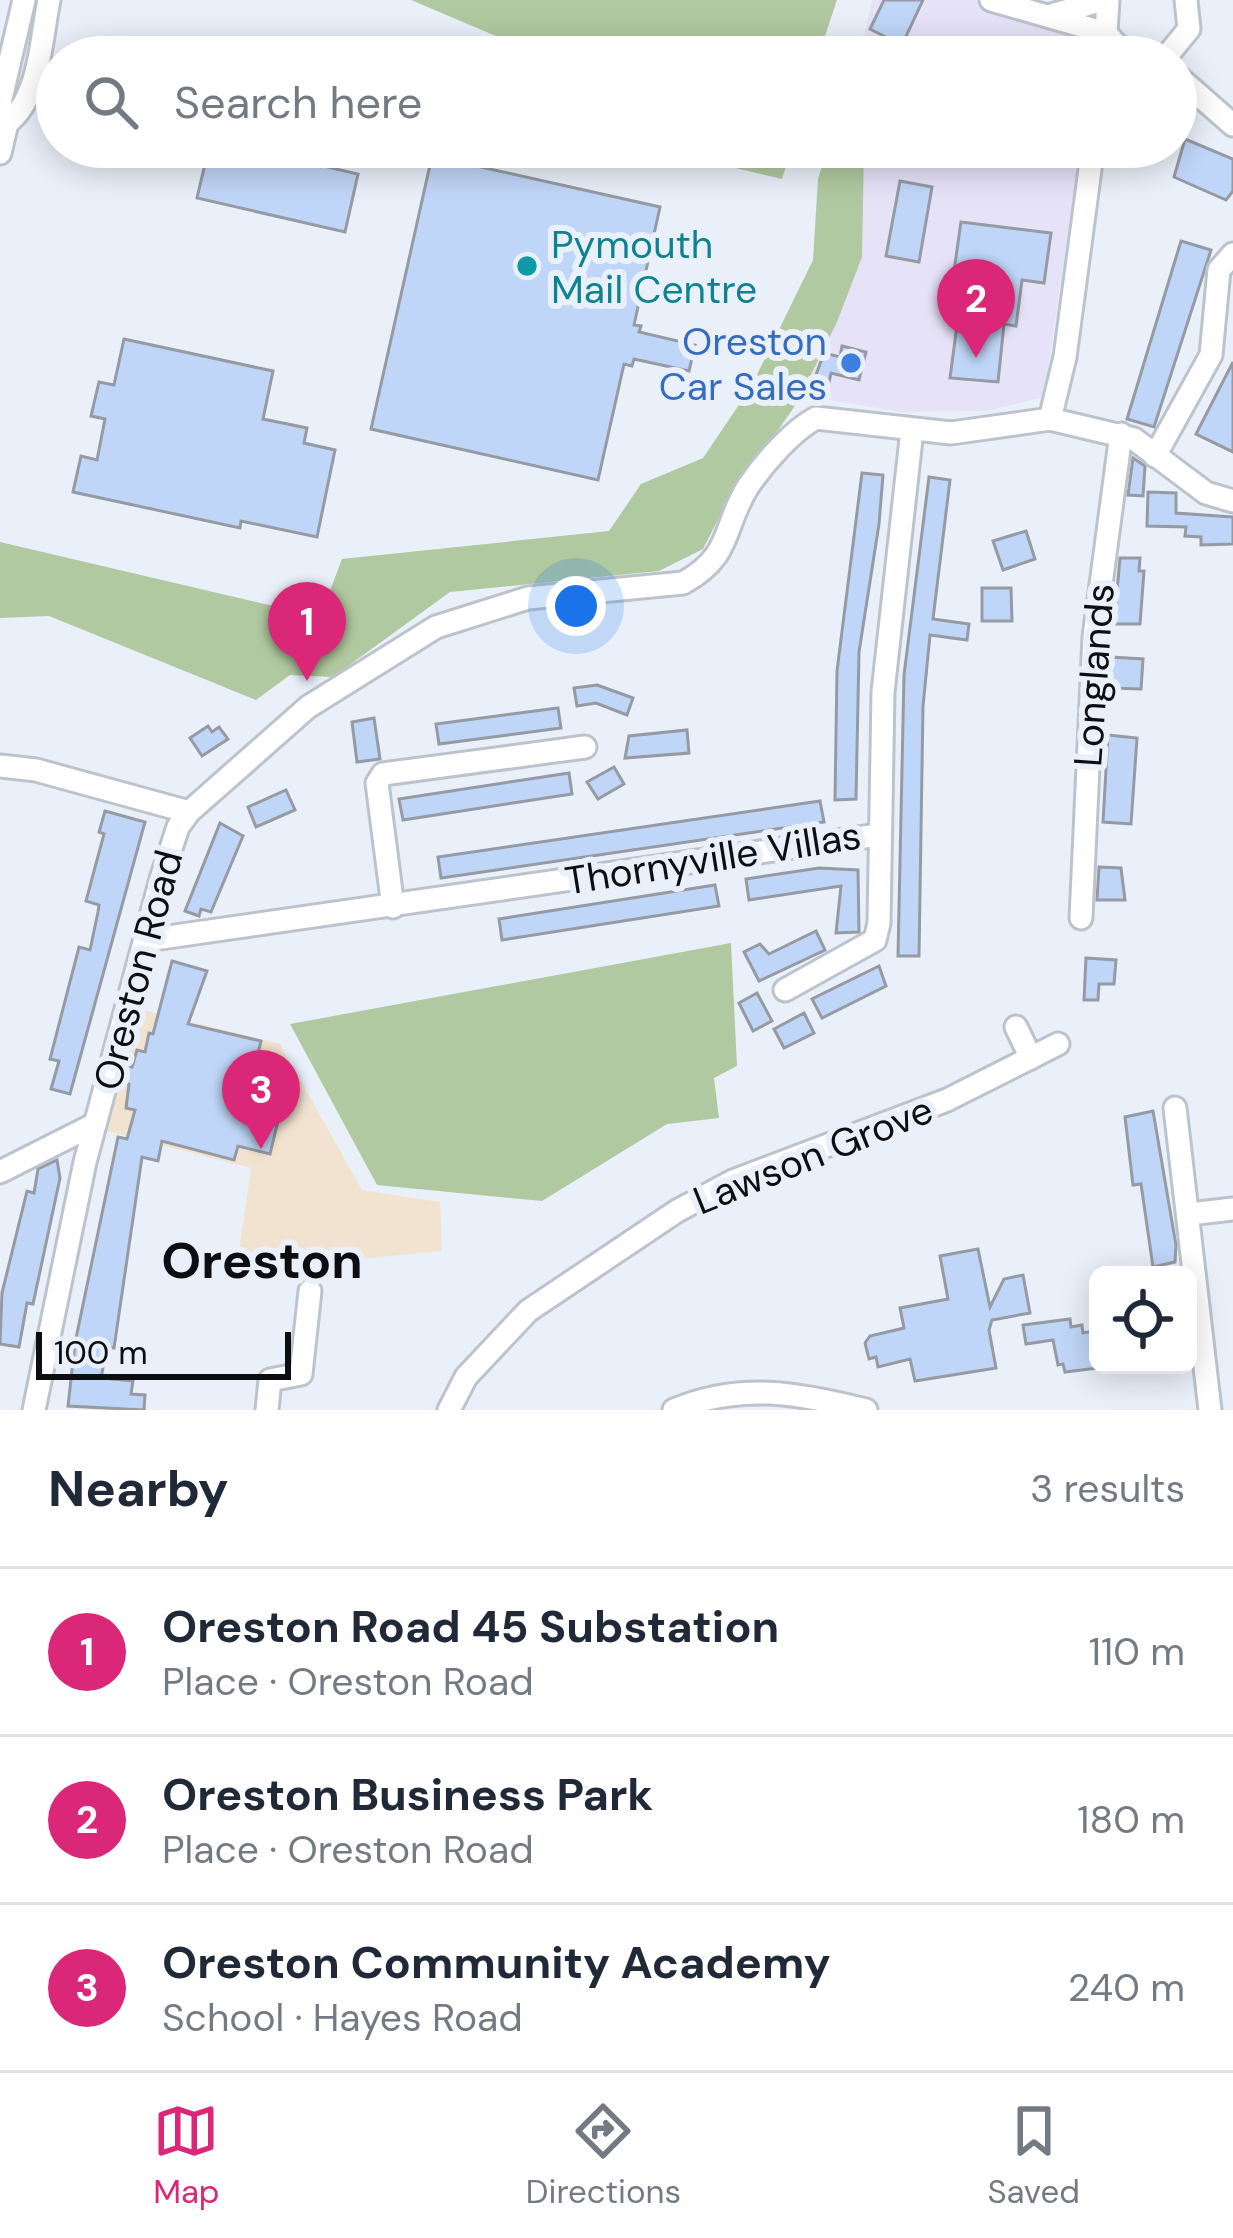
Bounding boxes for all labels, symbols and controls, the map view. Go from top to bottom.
search box [36,36,1197,168]
icon: search [78,69,144,135]
text: Search here [174,73,422,132]
place label: Pymouth Mail Centre [551,219,757,315]
marker: Pymouth Mail Centre [514,253,540,279]
pin: 2 [937,259,1015,358]
place label: Oreston Car Sales [659,316,827,412]
marker: Oreston Car Sales [838,350,864,376]
your location [546,576,606,636]
pin: 1 [268,582,346,681]
street label: Longlands [1062,582,1126,768]
street label: Thornyville Villas [561,809,865,907]
street label: Oreston Road [82,845,194,1095]
pin: 3 [222,1050,300,1149]
street label: Lawson Grove [686,1084,940,1226]
district label: Oreston [161,1227,363,1294]
map controls [1089,1266,1197,1374]
button: locate [1089,1266,1197,1374]
scale bar [36,1326,291,1379]
text: 100 m [54,1331,148,1374]
text: Nearby [48,1455,229,1522]
text: 3 results [1030,1463,1185,1514]
text: Oreston Road 45 Substation [162,1597,779,1656]
text: 1 [80,1626,94,1677]
text: 110 m [1089,1626,1185,1677]
text: Place · Oreston Road [162,1656,534,1707]
text: Oreston Business Park [162,1765,653,1824]
text: 2 [76,1794,98,1845]
text: 180 m [1077,1794,1185,1845]
text: Place · Oreston Road [162,1824,534,1875]
text: Oreston Community Academy [162,1933,831,1992]
text: 3 [75,1962,99,2013]
text: 240 m [1068,1962,1185,2013]
text: School · Hayes Road [162,1992,523,2043]
tab: Map [153,2098,220,2213]
tab: Directions [526,2098,681,2213]
tab: Saved [987,2098,1080,2213]

